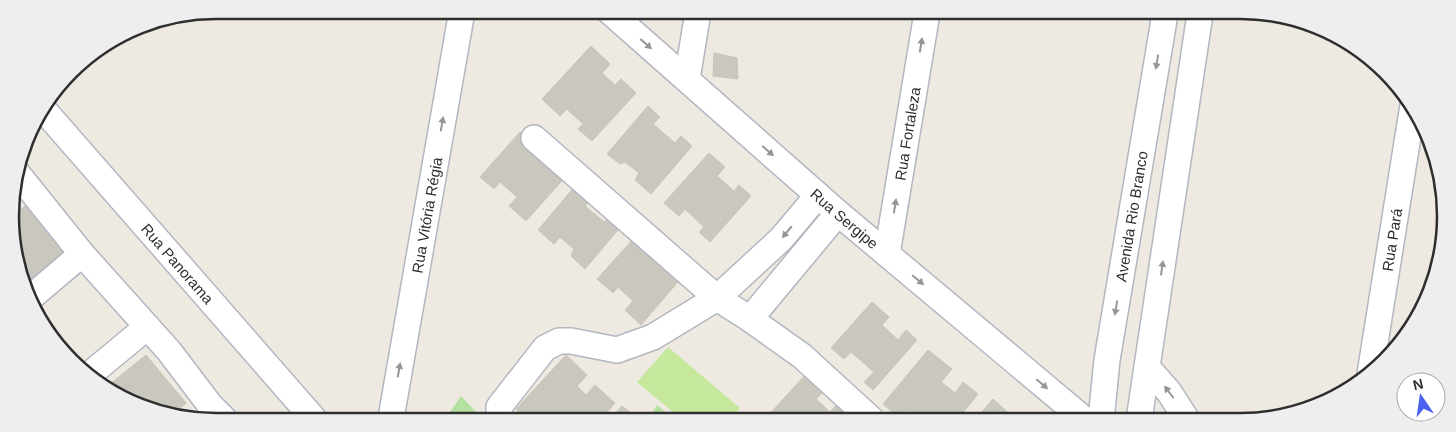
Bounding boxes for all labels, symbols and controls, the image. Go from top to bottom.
one-way arrow [918,37,926,53]
one-way arrow [639,38,652,49]
one-way arrow [1153,54,1161,70]
street label: Rua Fortaleza [891,85,923,182]
one-way arrow [439,116,447,132]
one-way arrow [762,145,774,157]
street label: Avenida Rio Branco [1112,150,1150,283]
street label: Rua Vitória Régia [408,155,445,274]
street label: Rua Sergipe [808,185,882,252]
one-way arrow [891,197,899,213]
street label: Rua Pará [1378,206,1405,272]
street label: Rua Panorama [138,220,218,307]
one-way arrow [781,226,793,238]
one-way arrow [1158,260,1166,276]
one-way arrow [911,274,924,285]
one-way arrow [1112,301,1120,317]
one-way arrow [395,362,403,378]
north arrow [1396,372,1446,422]
text: N [1411,375,1425,393]
one-way arrow [1036,378,1048,390]
one-way arrow [1164,385,1174,399]

